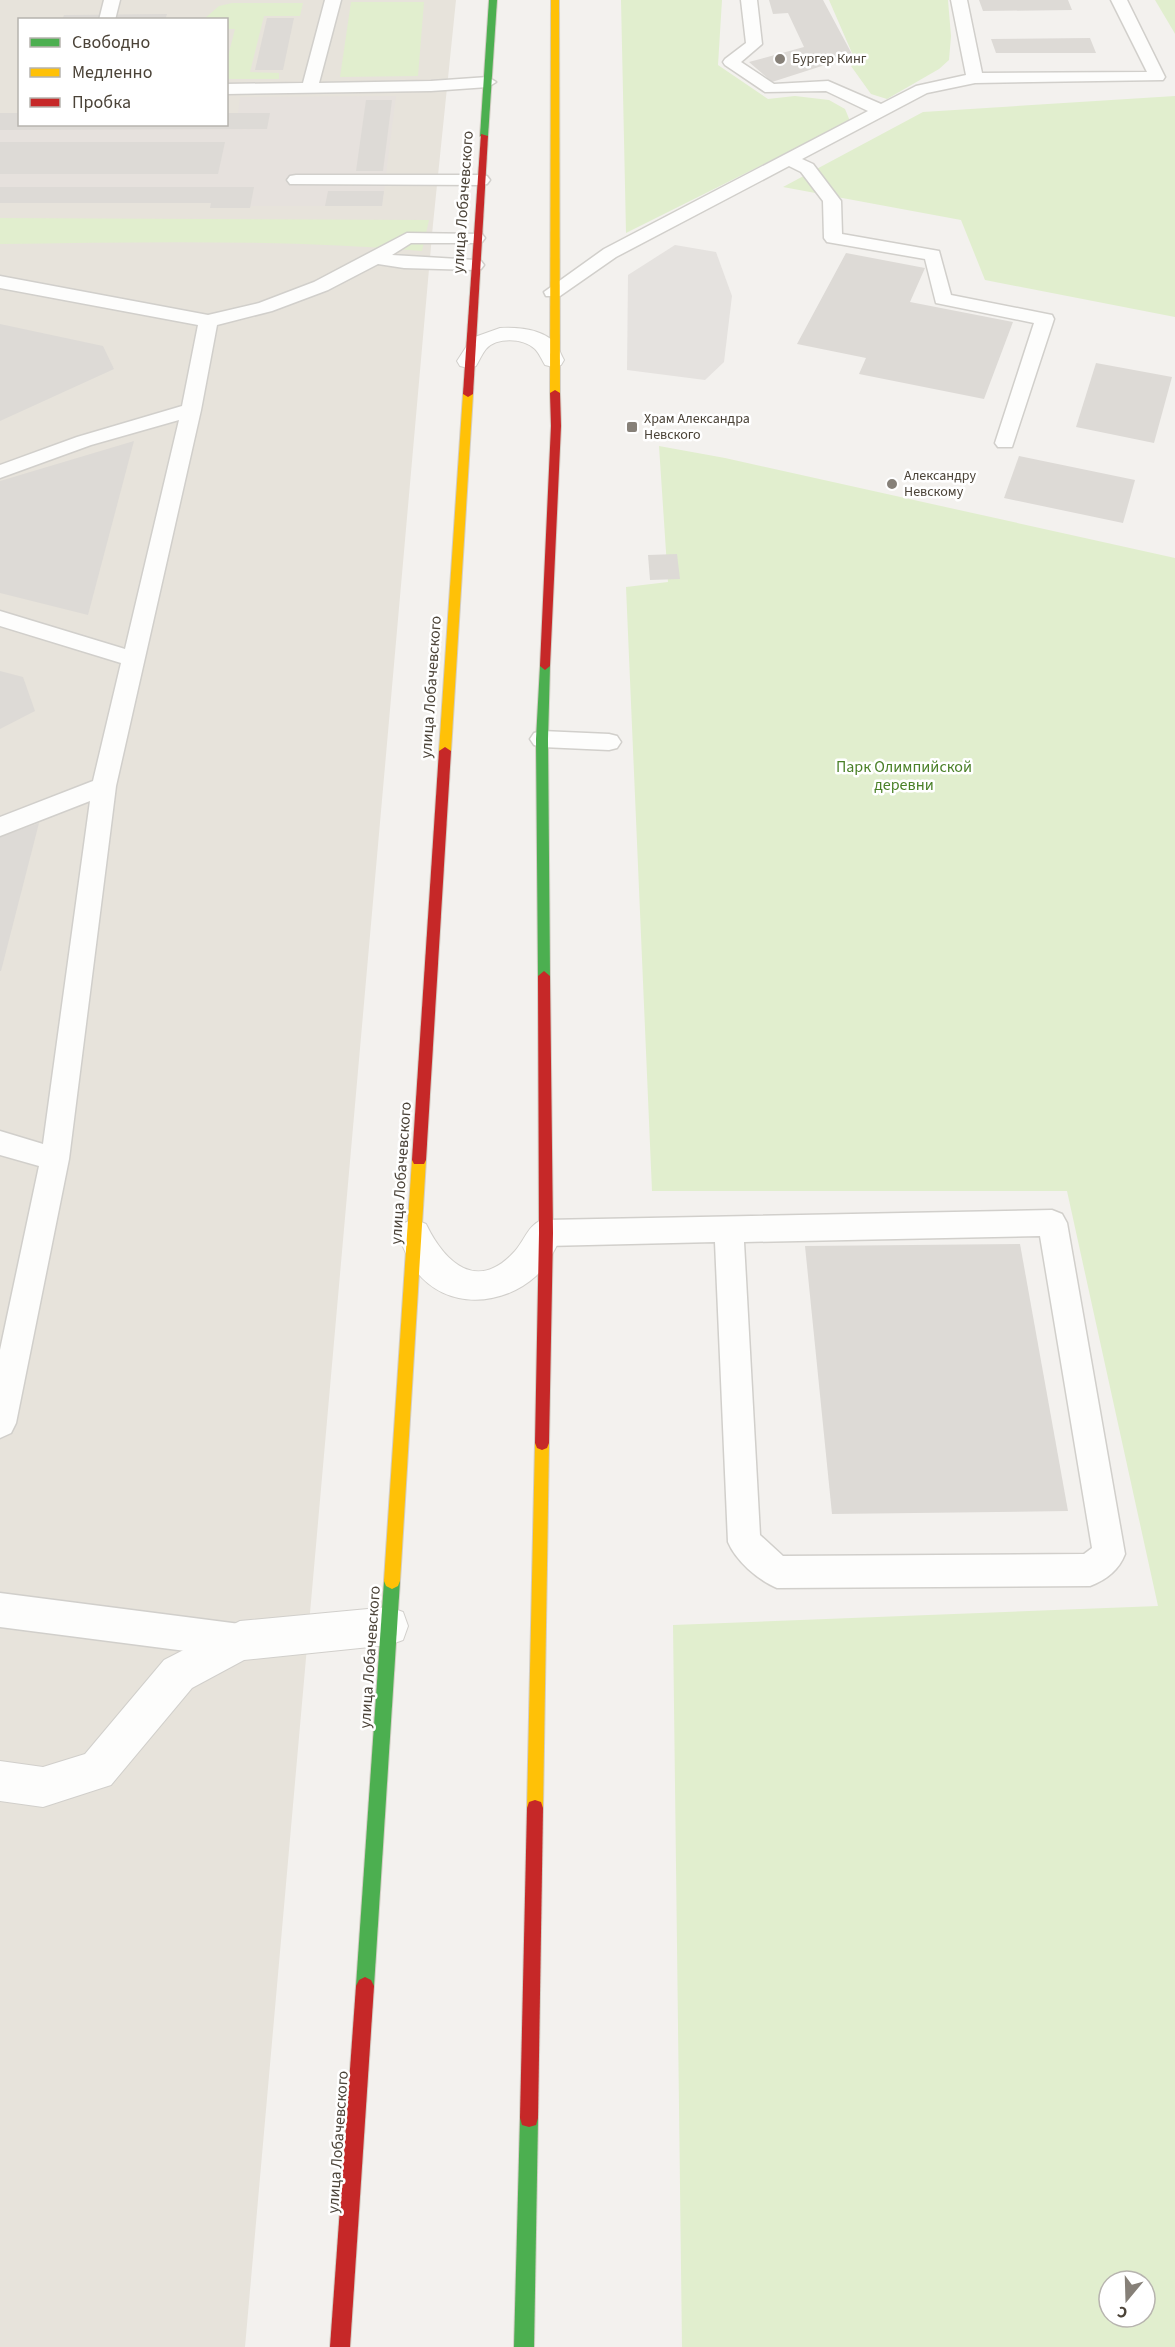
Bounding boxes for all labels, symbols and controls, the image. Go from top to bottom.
legend [18,18,228,126]
text: Свободно [72,30,150,55]
place label: Бургер Кинг [792,49,867,69]
marker: Бургер Кинг [773,52,787,66]
text: Медленно [72,60,152,85]
text: Пробка [72,90,131,115]
street label: улица Лобачевского [447,130,479,274]
place label: Храм Александра Невского [644,409,750,445]
marker: Храм Александра Невского [625,420,639,434]
place label: Александру Невскому [904,466,976,502]
marker: Александру Невскому [885,477,899,491]
street label: улица Лобачевского [415,615,447,759]
park label: Парк Олимпийской деревни [836,756,972,796]
street label: улица Лобачевского [385,1101,417,1245]
street label: улица Лобачевского [354,1585,386,1729]
street label: улица Лобачевского [322,2070,354,2214]
north arrow [1097,2269,1157,2329]
text: С [1114,2300,1130,2324]

